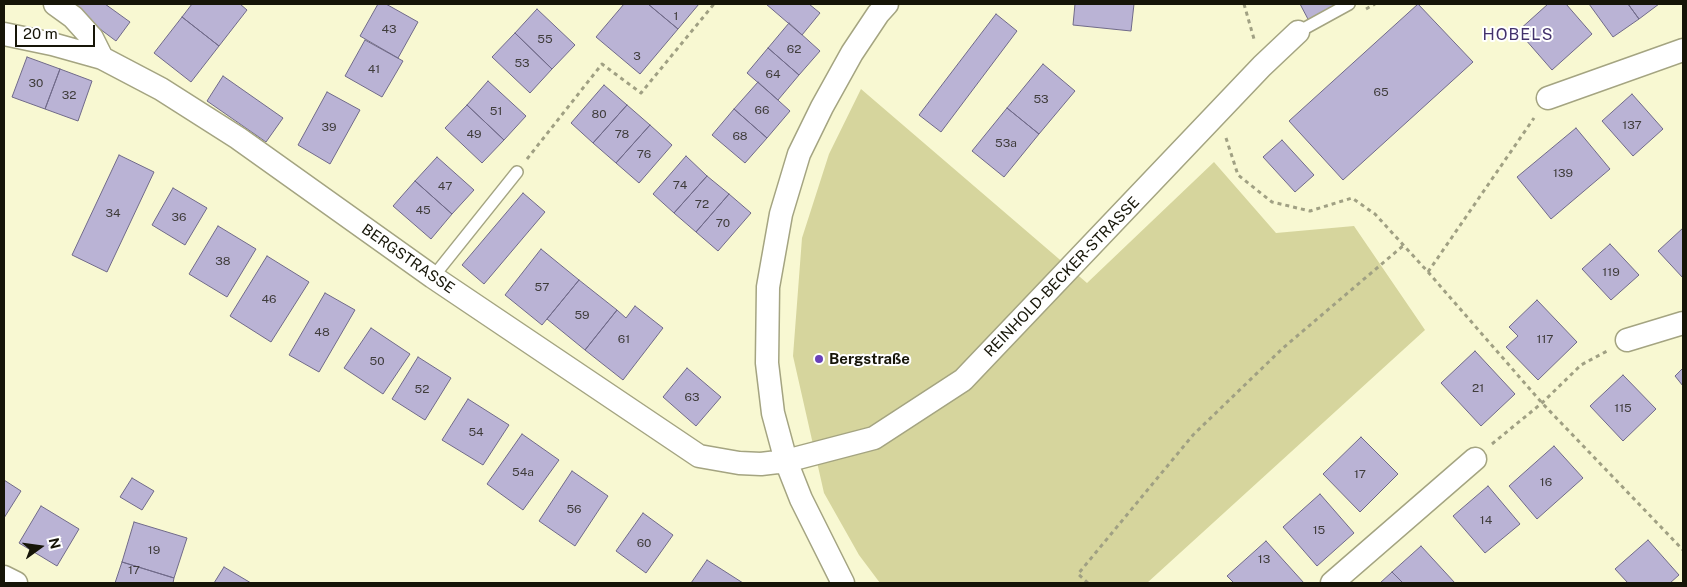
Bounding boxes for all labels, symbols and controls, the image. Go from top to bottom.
house number: 1 [674,9,678,23]
scale bar [18,15,98,47]
house number: 43 [381,22,397,36]
text: 20 m [23,25,58,42]
district label: HOBELS [1482,25,1554,45]
house number: 55 [537,32,553,46]
house number: 62 [787,42,801,56]
house number: 3 [633,49,641,63]
house number: 53 [514,56,530,70]
house number: 41 [368,62,380,76]
house number: 64 [766,67,780,81]
house number: 30 [29,76,43,90]
house number: 65 [1373,85,1389,99]
house number: 32 [62,88,76,102]
house number: 53 [1033,92,1049,106]
house number: 66 [755,103,769,117]
house number: 51 [490,104,502,118]
house number: 80 [591,107,607,121]
house number: 137 [1622,118,1642,132]
house number: 39 [322,120,336,134]
house number: 49 [466,127,482,141]
house number: 78 [615,127,629,141]
house number: 68 [732,129,748,143]
house number: 53a [995,136,1017,150]
house number: 76 [637,147,651,161]
house number: 139 [1553,166,1573,180]
house number: 74 [673,178,687,192]
house number: 47 [438,179,452,193]
street label: REINHOLD-BECKER-STRASSE [981,193,1143,361]
house number: 72 [695,197,709,211]
house number: 45 [415,203,431,217]
house number: 34 [105,206,121,220]
house number: 36 [172,210,186,224]
house number: 70 [716,216,730,230]
street label: BERGSTRASSE [358,220,458,298]
house number: 38 [215,254,231,268]
house number: 119 [1602,265,1620,279]
house number: 57 [535,280,549,294]
house number: 46 [261,292,277,306]
house number: 59 [574,308,590,322]
house number: 48 [314,325,330,339]
house number: 61 [618,332,630,346]
house number: 117 [1537,332,1553,346]
place label: Bergstraße [829,350,910,368]
marker: Bergstraße [813,353,825,365]
house number: 50 [369,354,385,368]
house number: 21 [1472,381,1484,395]
house number: 52 [415,382,429,396]
house number: 63 [685,390,699,404]
house number: 115 [1614,401,1632,415]
house number: 54 [468,425,484,439]
house number: 54a [512,465,534,479]
house number: 17 [1354,467,1366,481]
house number: 16 [1540,475,1552,489]
house number: 56 [566,502,582,516]
house number: 14 [1480,513,1492,527]
north arrow [15,522,65,572]
house number: 15 [1313,523,1325,537]
text: N [45,536,64,551]
house number: 60 [637,536,651,550]
house number: 19 [148,543,160,557]
house number: 13 [1258,552,1270,566]
house number: 17 [128,563,140,577]

